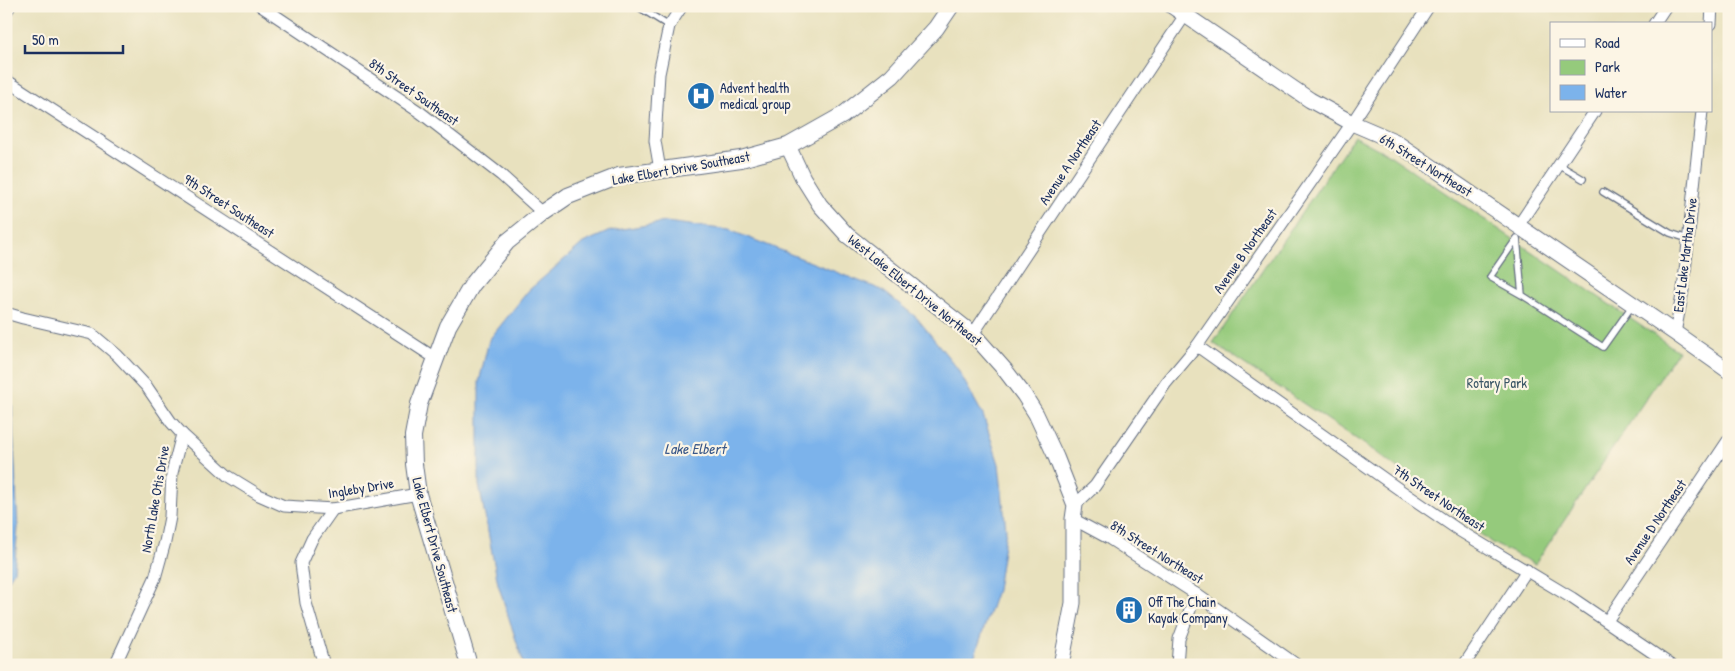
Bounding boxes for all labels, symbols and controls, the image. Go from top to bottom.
scale bar [25,22,122,54]
legend [1550,22,1712,112]
text: 50 m [32,29,59,50]
text: Road [1595,32,1620,53]
street label: 8th Street Southeast [366,54,463,130]
text: Park [1595,56,1620,77]
place label: Advent health medical group [720,78,790,114]
hospital icon: Advent health medical group [686,81,716,111]
text: Water [1595,82,1627,103]
street label: Avenue A Northeast [1034,115,1105,208]
street label: 6th Street Northeast [1376,128,1476,201]
street label: Lake Elbert Drive Southeast [611,146,751,189]
street label: 9th Street Southeast [180,169,278,242]
street label: East Lake Martha Drive [1668,196,1701,313]
street label: Avenue B Northeast [1208,204,1281,297]
street label: West Lake Elbert Drive Northeast [844,229,987,350]
park label: Rotary Park [1467,373,1527,393]
water label: Lake Elbert [665,438,728,459]
street label: North Lake Otis Drive [136,443,173,554]
street label: 7th Street Northeast [1390,460,1489,536]
street label: Ingleby Drive [327,473,396,503]
street label: Lake Elbert Drive Southeast [408,475,463,615]
street label: Avenue D Northeast [1619,475,1690,568]
street label: 8th Street Northeast [1107,515,1207,588]
place label: Off The Chain Kayak Company [1148,592,1228,628]
building icon: Off The Chain Kayak Company [1114,595,1144,625]

